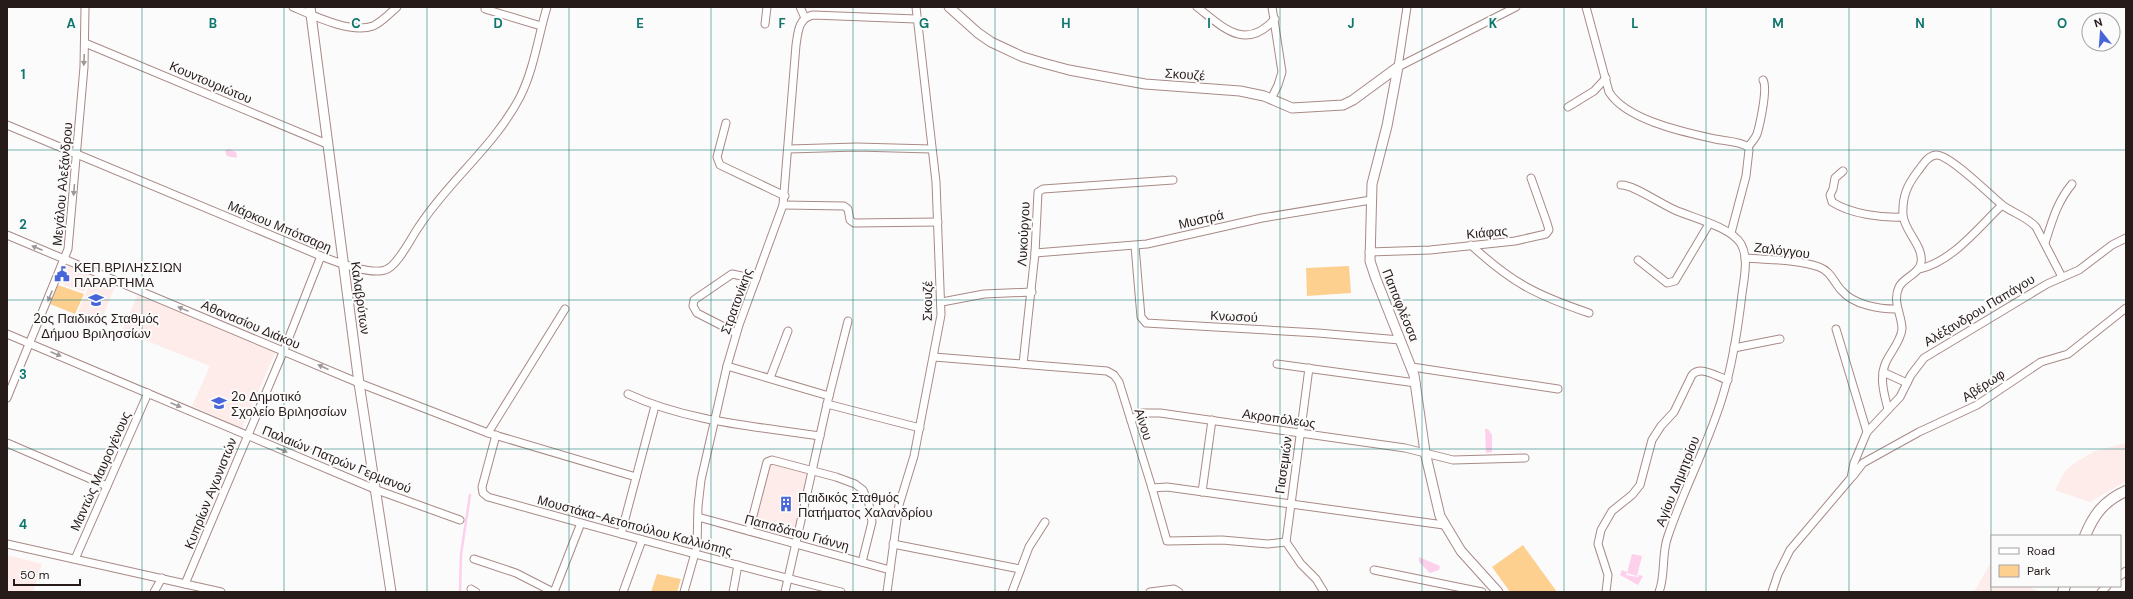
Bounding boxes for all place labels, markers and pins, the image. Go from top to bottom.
place label: ΚΕΠ ΒΡΙΛΗΣΣΙΩΝ ΠΑΡΑΡΤΗΜΑ [74,259,182,291]
public building icon: ΚΕΠ ΒΡΙΛΗΣΣΙΩΝ ΠΑΡΑΡΤΗΜΑ [53,265,71,283]
school or university icon: 2ος Παιδικός Σταθμός Δήμου Βριλησσίων [87,291,105,309]
place label: 2ος Παιδικός Σταθμός Δήμου Βριλησσίων [33,310,159,342]
place label: 2ο Δημοτικό Σχολείο Βριλησσίων [231,388,347,420]
school or university icon: 2ο Δημοτικό Σχολείο Βριλησσίων [210,394,228,412]
place label: Παιδικός Σταθμός Πατήματος Χαλανδρίου [798,489,933,521]
building icon: Παιδικός Σταθμός Πατήματος Χαλανδρίου [777,495,795,513]

